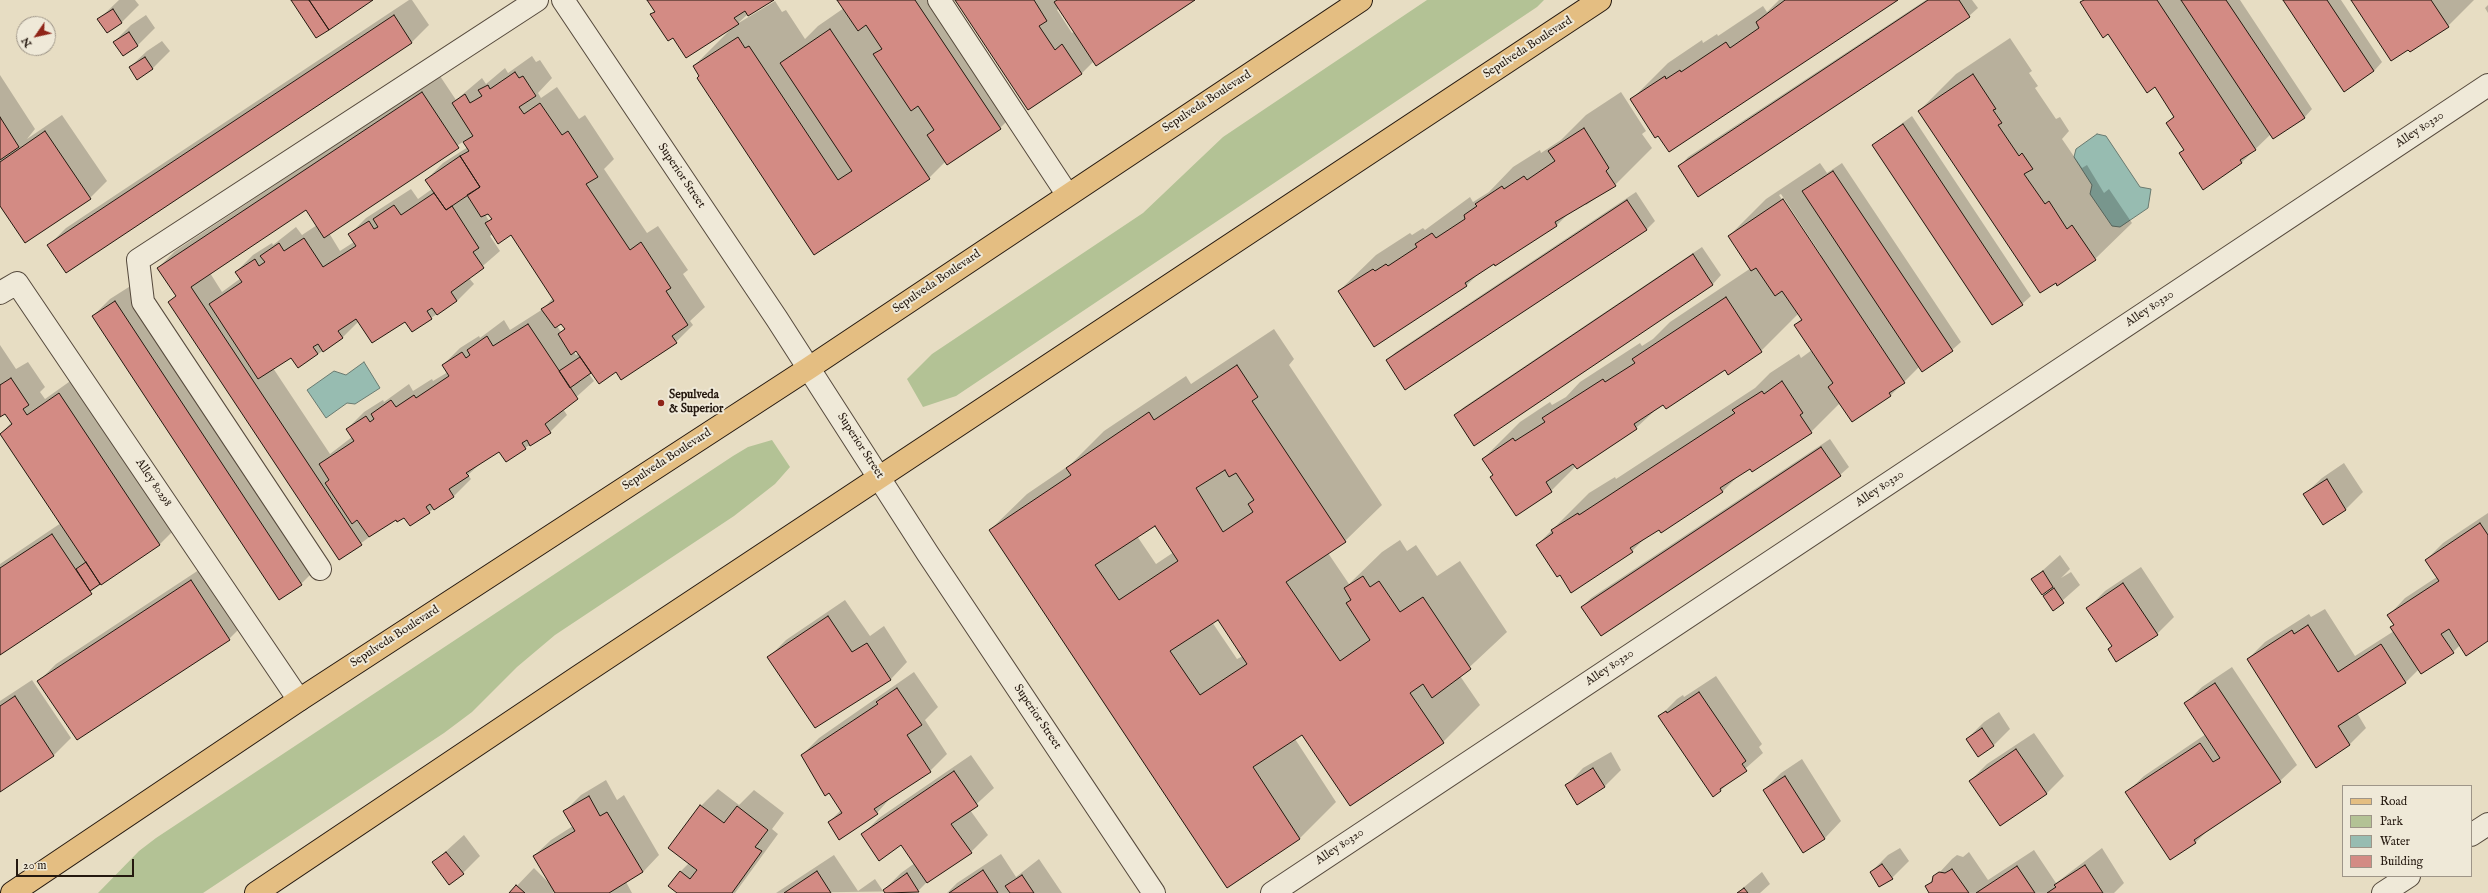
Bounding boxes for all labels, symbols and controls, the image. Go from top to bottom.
street label: Sepulveda Boulevard [1481,14,1575,82]
north arrow [16,16,56,56]
text: N [18,34,35,50]
street label: Sepulveda Boulevard [1160,68,1254,136]
street label: Alley 80320 [2393,109,2447,151]
street label: Superior Street [654,141,708,211]
street label: Sepulveda Boulevard [890,247,984,317]
street label: Alley 80320 [2123,288,2177,330]
place label: Sepulveda & Superior [669,389,723,417]
marker: Sepulveda & Superior [656,398,666,408]
street label: Superior Street [833,411,887,481]
street label: Sepulveda Boulevard [620,426,714,494]
street label: Alley 80298 [132,456,174,510]
street label: Alley 80320 [1853,468,1907,510]
street label: Sepulveda Boulevard [348,603,442,671]
street label: Alley 80320 [1583,647,1637,689]
street label: Superior Street [1010,682,1064,752]
legend [2342,785,2472,877]
text: Road [2380,794,2407,809]
text: Park [2380,814,2403,829]
street label: Alley 80320 [1313,826,1367,868]
text: Water [2380,834,2410,849]
scale bar [18,851,136,877]
text: Building [2380,854,2423,869]
text: 20 m [23,858,46,873]

